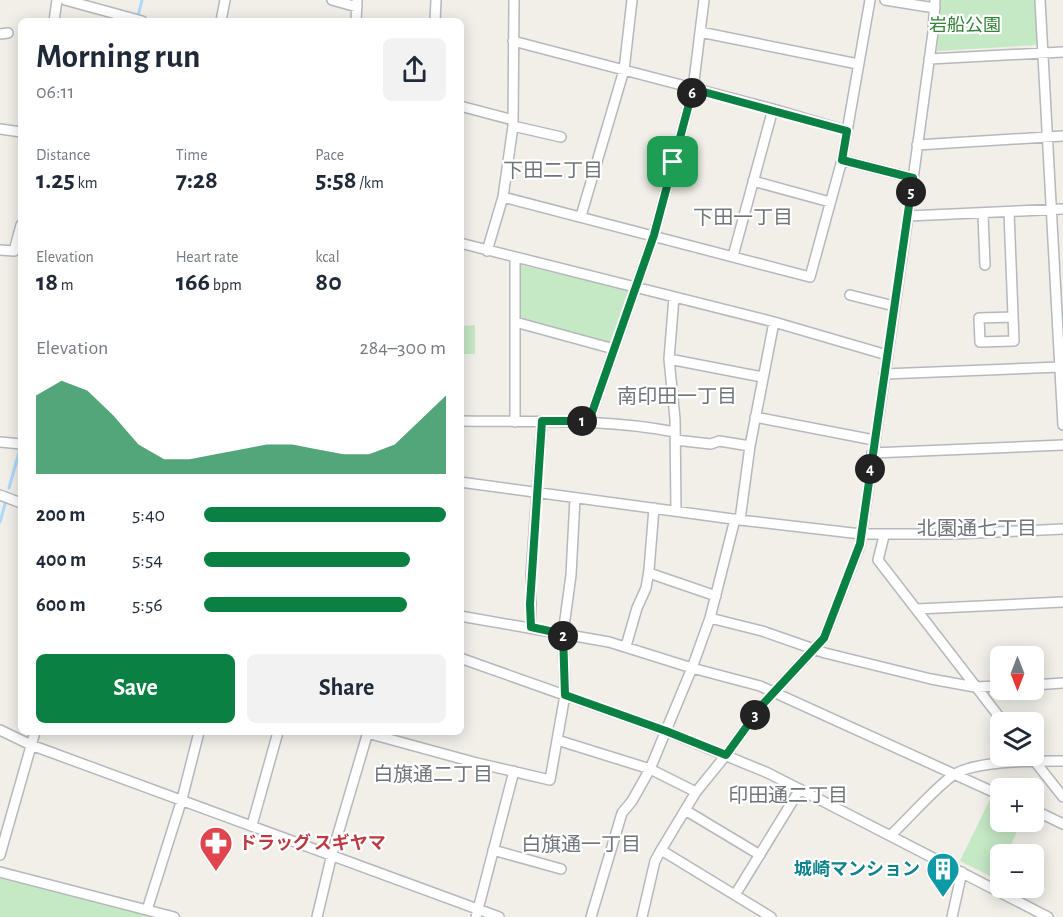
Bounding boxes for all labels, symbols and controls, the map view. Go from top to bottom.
park label: 岩船公園 [929,15,1001,35]
button: share [383,38,446,101]
text: Morning run [36,41,200,74]
pin: 6 [677,78,707,108]
text: 06:11 [36,82,74,102]
text: 6 [688,85,696,101]
pin [647,136,698,187]
icon: arrive [656,145,689,178]
text: Distance [36,147,90,163]
text: Time [176,147,208,163]
text: Pace [315,147,344,163]
district label: 下田二丁目 [503,161,603,181]
text: 1.25 [36,167,75,193]
text: 7:28 [176,167,218,193]
text: 5:58 [315,167,357,193]
text: km [75,175,98,191]
text: /km [357,175,384,191]
pin: 5 [896,177,926,207]
text: 5 [908,184,914,200]
district label: 下田一丁目 [693,208,793,228]
text: Elevation [36,249,94,265]
text: Heart rate [176,249,238,265]
text: kcal [315,249,340,265]
text: 18 [36,269,58,295]
text: 166 [176,269,210,295]
text: 80 [315,269,342,295]
text: m [58,277,74,293]
text: bpm [210,277,242,293]
text: Elevation [36,338,108,358]
text: 284–300 m [360,338,446,358]
district label: 南印田一丁目 [617,386,737,407]
pin: 1 [567,406,597,436]
text: 1 [579,413,585,429]
pin: 4 [855,454,885,484]
text: 4 [866,461,874,477]
text: 200 m [36,505,85,525]
text: 5:40 [132,505,165,525]
district label: 北園通七丁目 [917,518,1037,539]
text: 400 m [36,550,86,570]
text: 5:54 [132,550,163,570]
text: 600 m [36,595,86,615]
text: 5:56 [132,595,163,615]
pin: 2 [548,621,578,651]
text: 2 [559,628,567,644]
north arrow [990,646,1044,700]
map controls [990,646,1044,898]
button: Save [36,654,235,723]
button: Share [247,654,446,723]
pin: 3 [740,700,770,730]
text: 3 [752,707,758,723]
button: layers [990,712,1044,766]
district label: 白旗通二丁目 [373,764,493,785]
button: + [990,778,1044,832]
district label: 印田通二丁目 [728,785,848,806]
pharmacy icon: ドラッグ スギヤマ [198,825,234,872]
place label: ドラッグ スギヤマ [239,833,386,853]
district label: 白旗通一丁目 [521,834,641,855]
button: − [990,844,1044,898]
building icon: 城崎マンション [925,851,961,898]
place label: 城崎マンション [794,859,920,879]

